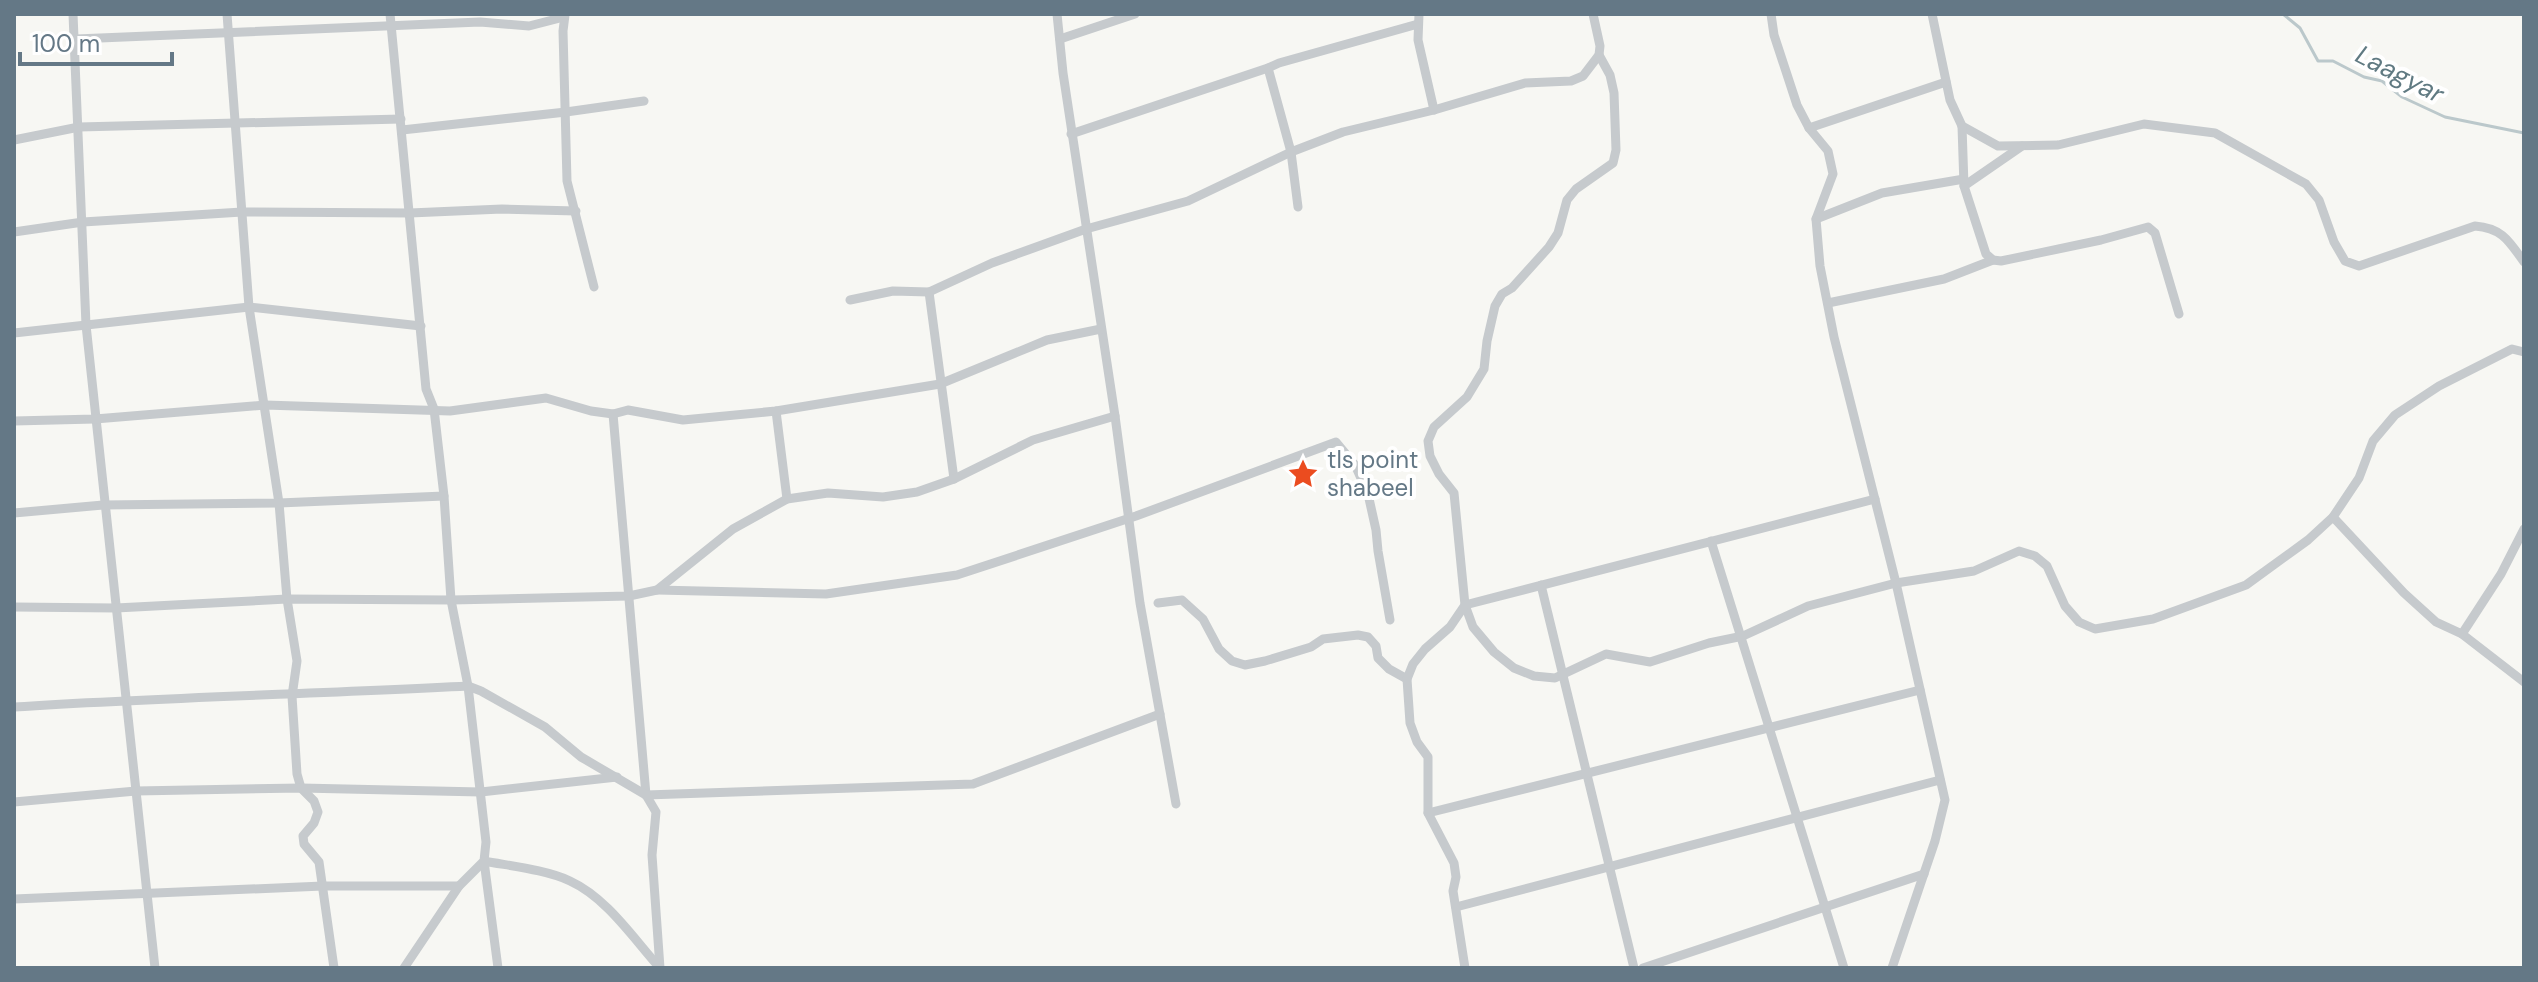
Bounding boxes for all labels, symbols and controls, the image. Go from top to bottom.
scale bar [20,16,172,66]
text: 100 m [32,28,100,59]
water label: Laagyar [2350,37,2451,111]
place label: tls point shabeel [1327,444,1418,503]
place icon: tls point shabeel [1286,457,1320,491]

